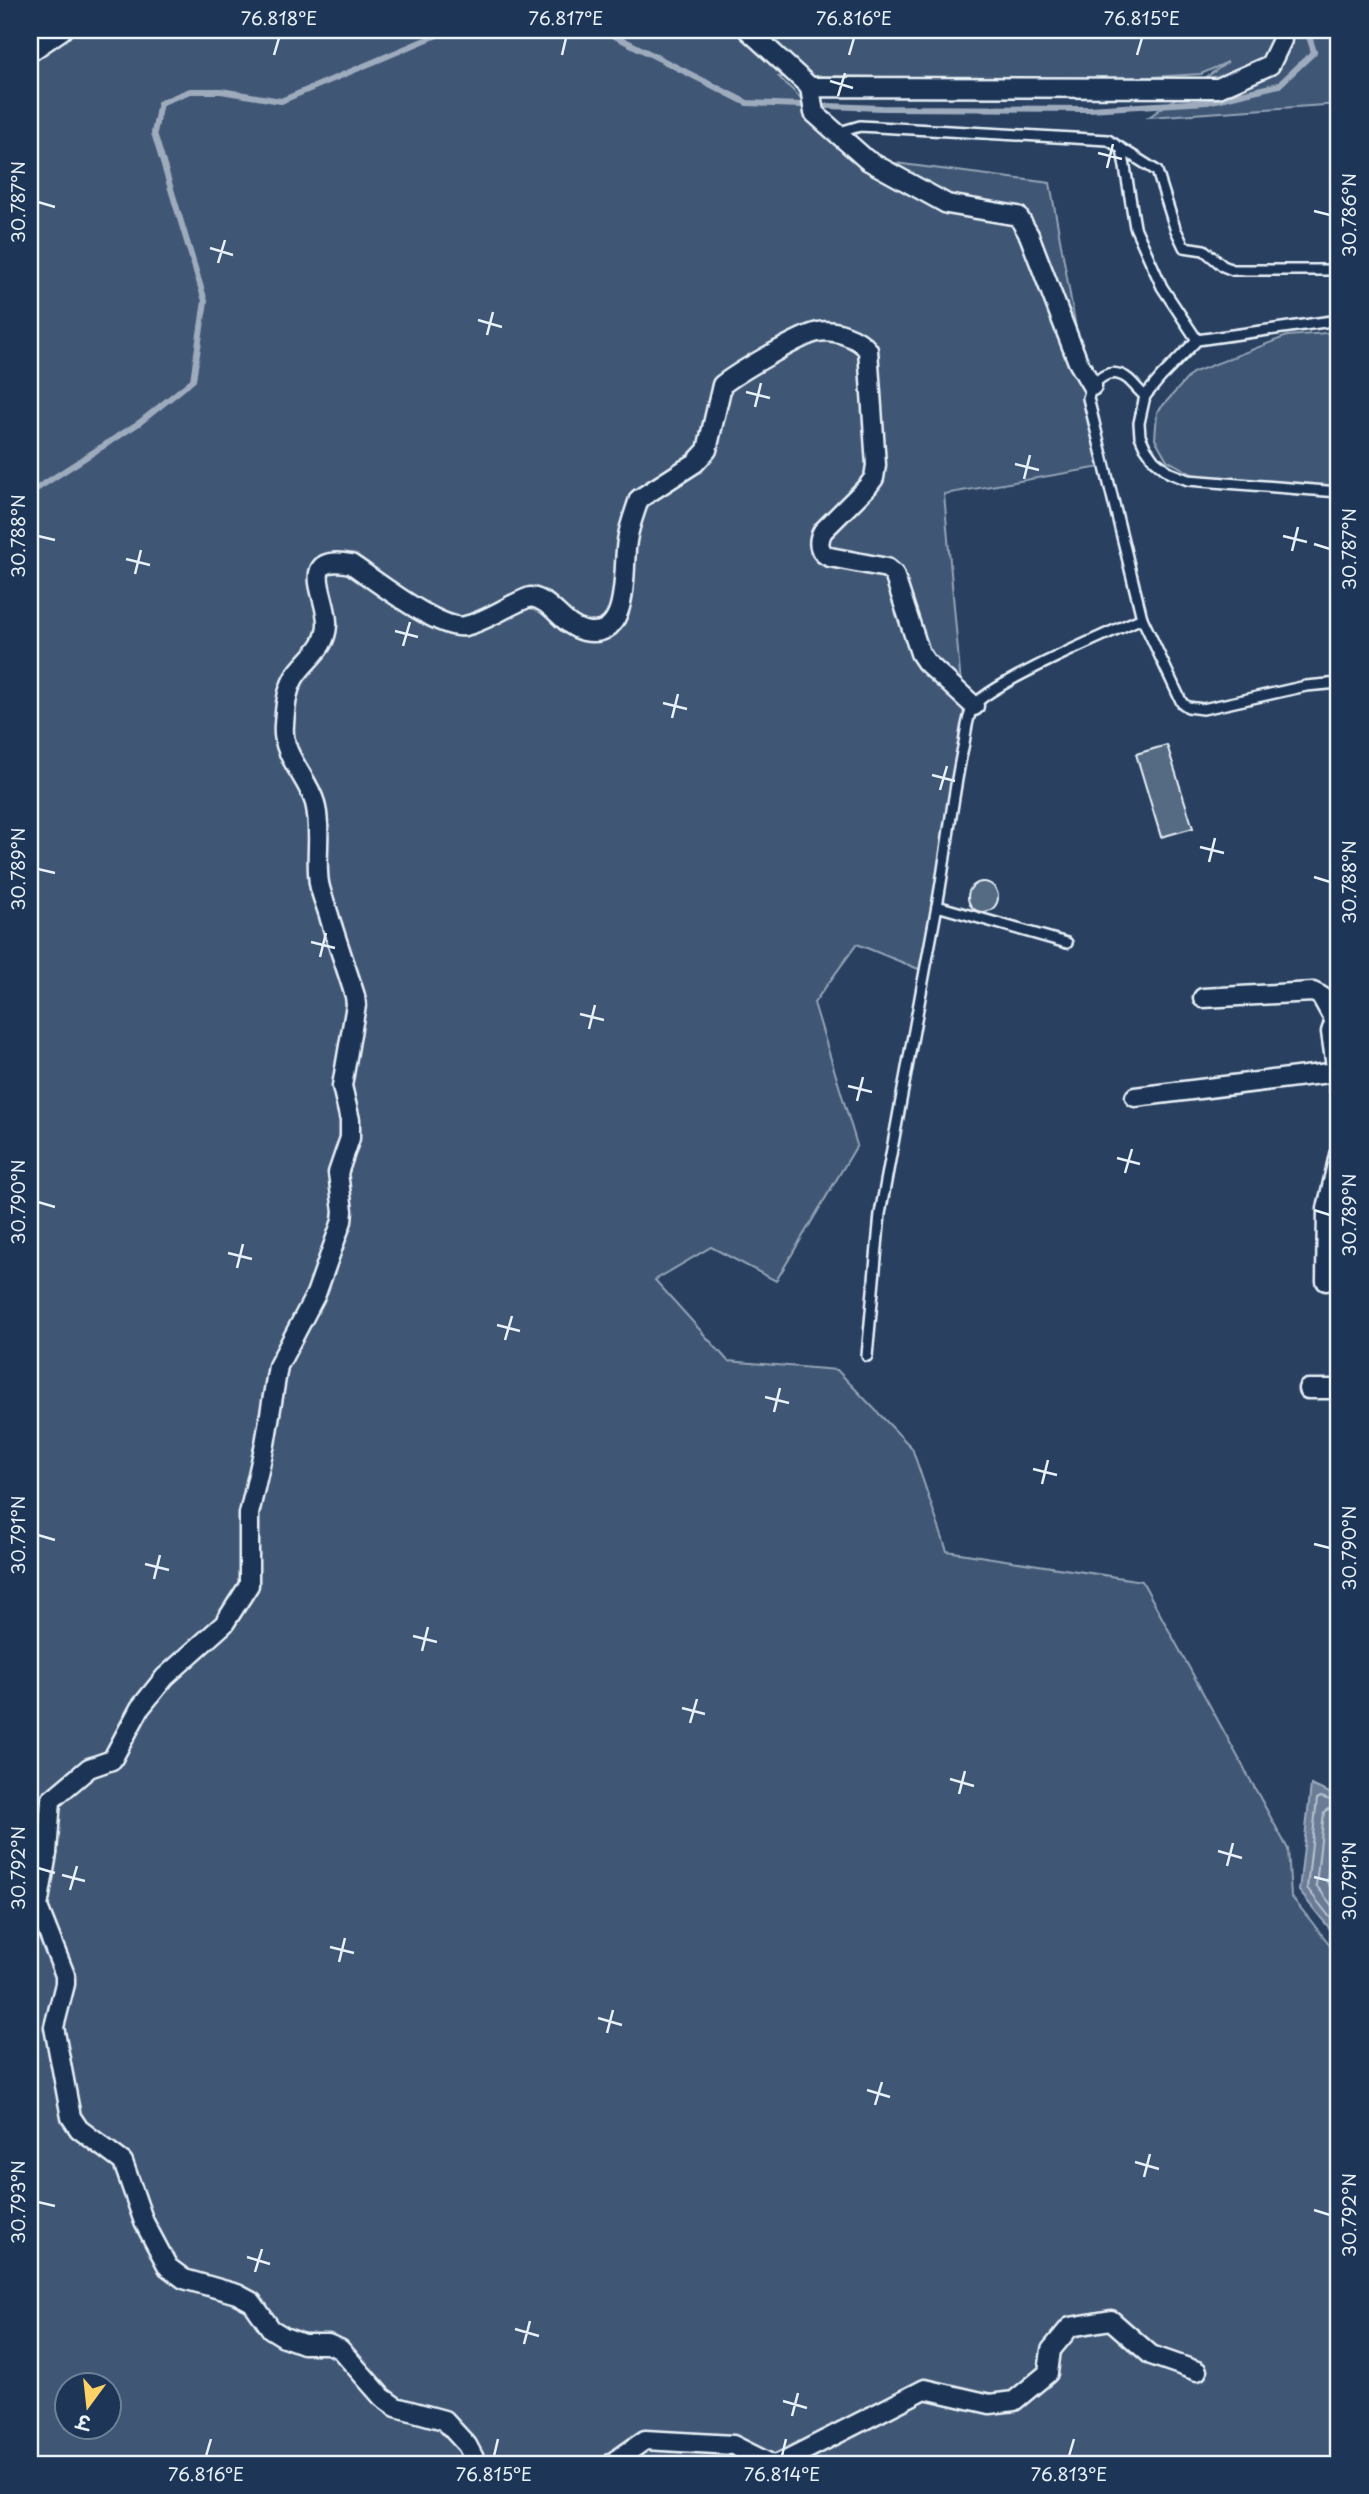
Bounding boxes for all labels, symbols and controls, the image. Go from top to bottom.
text: 76.818°E [241,4,317,31]
text: 76.817°E [529,4,603,31]
text: 76.816°E [816,4,892,31]
text: 76.815°E [1104,4,1180,31]
text: 30.787°N [4,161,31,243]
text: 30.786°N [1335,173,1362,257]
text: 30.788°N [4,494,31,578]
text: 30.787°N [1335,508,1362,590]
text: 30.789°N [4,827,31,911]
text: 30.788°N [1335,840,1362,924]
text: 30.790°N [4,1159,31,1245]
text: 30.789°N [1335,1173,1362,1257]
text: 30.791°N [4,1495,31,1575]
text: 30.790°N [1335,1505,1362,1591]
text: 30.792°N [4,1826,31,1910]
text: 30.791°N [1335,1841,1362,1921]
text: 30.793°N [4,2160,31,2244]
text: 30.792°N [1335,2173,1362,2257]
north arrow [52,2372,122,2442]
text: उ [71,2408,95,2439]
text: 76.816°E [168,2460,244,2487]
text: 76.815°E [456,2460,532,2487]
text: 76.814°E [744,2460,820,2487]
text: 76.813°E [1031,2460,1107,2487]

